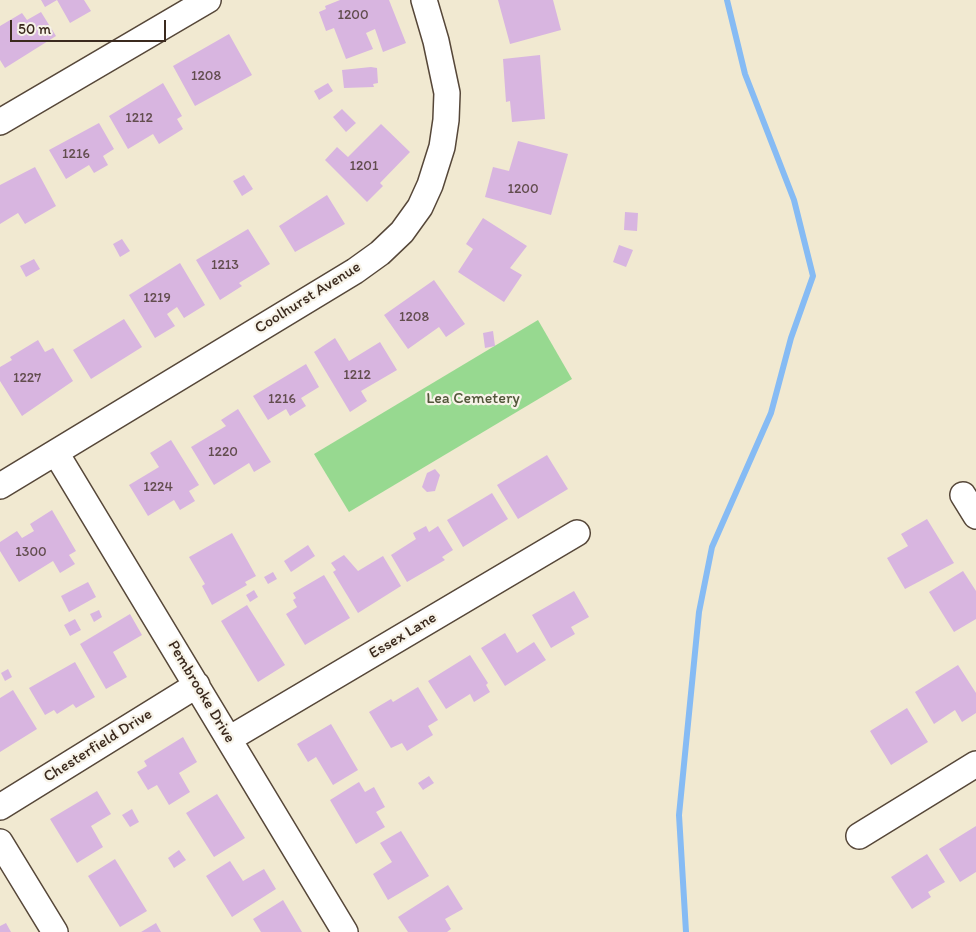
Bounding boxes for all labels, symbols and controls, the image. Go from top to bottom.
house number: 1200 [337,7,369,23]
scale bar [12,10,169,42]
text: 50 m [18,20,51,38]
house number: 1208 [191,68,221,84]
house number: 1212 [125,110,153,126]
house number: 1216 [62,146,90,162]
house number: 1201 [350,158,378,174]
house number: 1200 [507,181,539,197]
house number: 1213 [211,257,239,273]
street label: Coolhurst Avenue [251,258,365,338]
house number: 1219 [143,290,171,306]
house number: 1208 [399,309,429,325]
house number: 1212 [343,367,371,383]
house number: 1227 [13,370,41,386]
park label: Lea Cemetery [426,389,520,409]
house number: 1216 [268,391,296,407]
house number: 1220 [208,444,238,460]
house number: 1224 [143,479,173,495]
house number: 1300 [15,544,47,560]
street label: Essex Lane [366,608,440,664]
street label: Pembrooke Drive [163,637,239,747]
street label: Chesterfield Drive [40,705,156,787]

